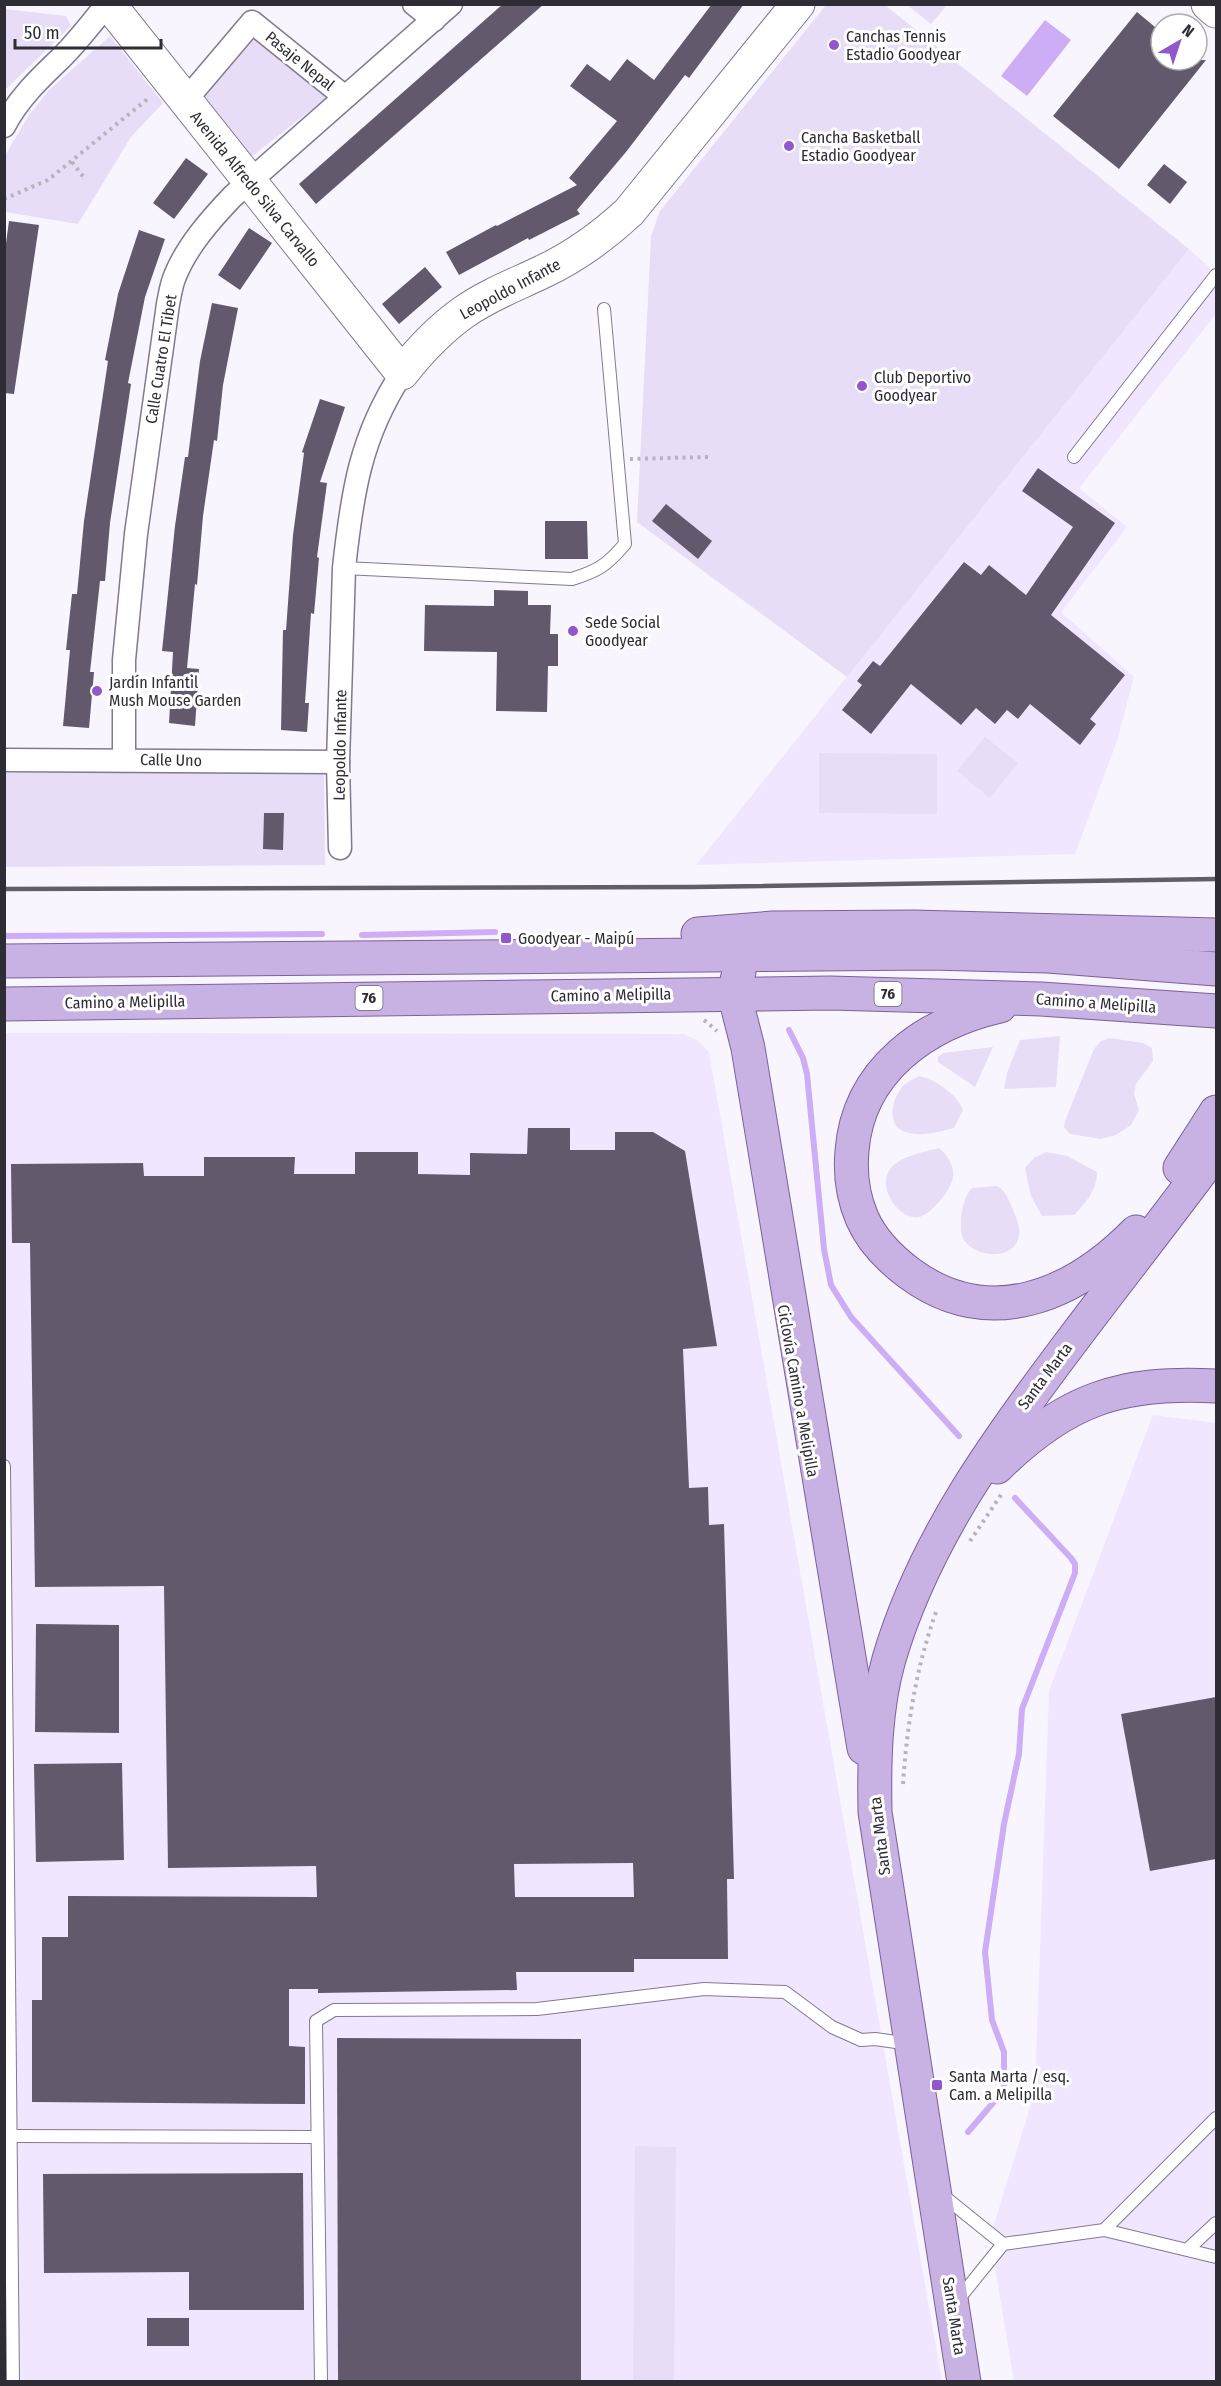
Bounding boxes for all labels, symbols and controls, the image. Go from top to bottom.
scale bar [15,12,160,50]
north arrow [1149,12,1209,72]
text: N [1178,20,1198,41]
text: 50 m [24,22,60,44]
street label: Pasaje Nepal [262,27,338,95]
place label: Canchas Tennis Estadio Goodyear [846,27,961,64]
marker: Canchas Tennis Estadio Goodyear [827,38,841,52]
street label: Avenida Alfredo Silva Carvallo [186,107,324,271]
place label: Cancha Basketball Estadio Goodyear [801,128,920,165]
marker: Cancha Basketball Estadio Goodyear [782,139,796,153]
street label: Leopoldo Infante [456,254,564,323]
street label: Calle Cuatro El Tibet [141,292,181,425]
place label: Club Deportivo Goodyear [874,368,971,405]
marker: Club Deportivo Goodyear [855,379,869,393]
place label: Sede Social Goodyear [585,613,660,650]
marker: Sede Social Goodyear [566,624,580,638]
place label: Jardín Infantil Mush Mouse Garden [109,673,241,710]
marker: Jardín Infantil Mush Mouse Garden [90,684,104,698]
street label: Leopoldo Infante [330,689,350,801]
street label: Calle Uno [140,750,202,770]
place label: Goodyear - Maipú [518,929,634,948]
marker: Goodyear - Maipú [499,931,513,945]
road number: 76 [874,982,902,1006]
street label: Camino a Melipilla [551,984,672,1006]
road number: 76 [356,986,382,1010]
street label: Camino a Melipilla [1035,989,1157,1017]
street label: Camino a Melipilla [65,991,186,1013]
street label: Ciclovía Camino a Melipilla [773,1303,823,1479]
street label: Santa Marta [1014,1339,1076,1413]
street label: Santa Marta [866,1796,894,1876]
place label: Santa Marta / esq. Cam. a Melipilla [949,2067,1069,2104]
marker: Santa Marta / esq. Cam. a Melipilla [930,2078,944,2092]
street label: Santa Marta [938,2276,970,2356]

